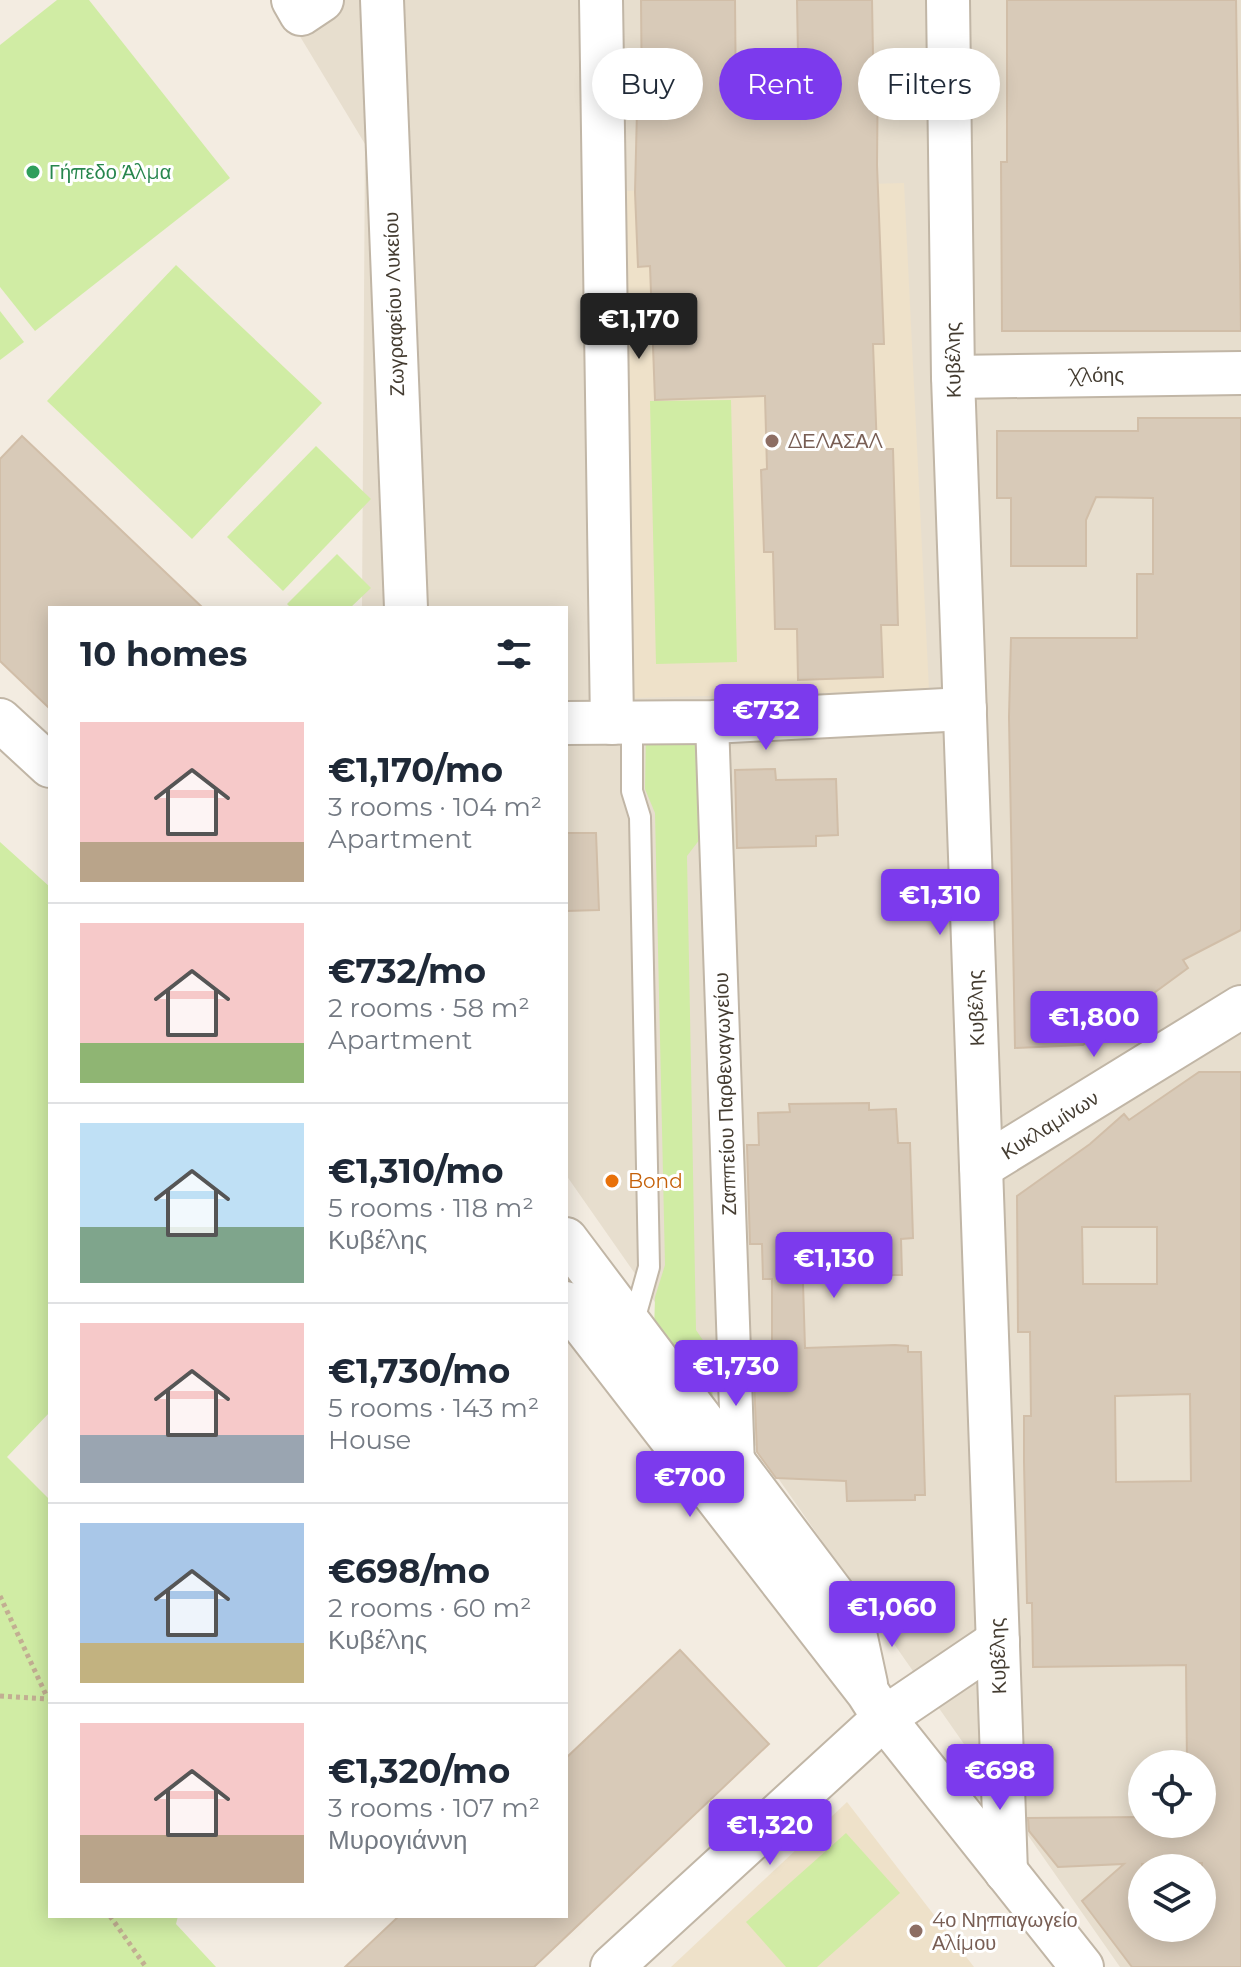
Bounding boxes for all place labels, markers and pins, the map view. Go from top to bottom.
place label: Γήπεδο Άλμα [49,160,171,184]
marker: Γήπεδο Άλμα [24,163,42,181]
pin: €1,170 [574,293,704,361]
place label: ΔΕΛΑΣΑΛ [788,429,883,453]
marker: ΔΕΛΑΣΑΛ [763,432,781,450]
pin: €732 [719,684,813,752]
pin: €1,310 [875,869,1005,937]
pin: €1,800 [1029,991,1159,1059]
place label: Bond [628,1169,683,1193]
marker: Bond [603,1172,621,1190]
pin: €1,130 [769,1232,899,1300]
pin: €1,730 [671,1340,801,1408]
pin: €700 [643,1451,737,1519]
pin: €1,060 [827,1581,957,1649]
pin: €698 [953,1744,1047,1812]
pin: €1,320 [705,1799,835,1867]
place label: 4ο Νηπιαγωγείο Αλίμου [932,1908,1078,1955]
marker: 4ο Νηπιαγωγείο Αλίμου [907,1922,925,1940]

